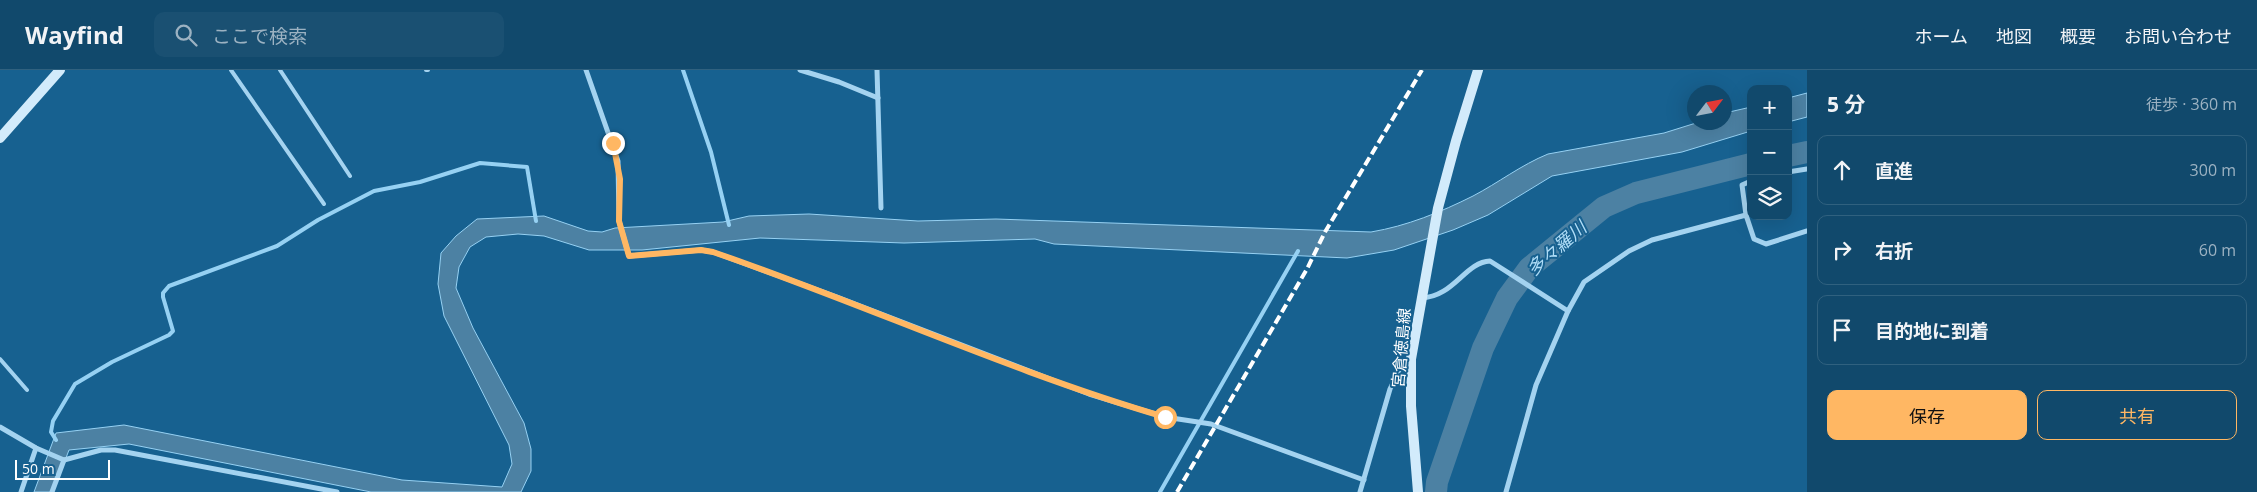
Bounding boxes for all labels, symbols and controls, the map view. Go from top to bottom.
search box [154,12,504,57]
text: Wayfind [25,18,124,51]
icon: search [172,21,200,49]
text: ここで検索 [212,23,307,49]
text: ホーム [1915,24,1968,48]
text: 地図 [1996,24,2032,48]
text: 概要 [2060,24,2096,48]
text: お問い合わせ [2124,24,2232,48]
north arrow [1687,85,1732,130]
map controls [1747,85,1792,220]
button: + [1747,85,1792,130]
text: 5 分 [1827,90,1865,118]
text: 徒歩 · 360 m [2146,93,2237,115]
button: − [1747,130,1792,175]
route end [602,132,625,155]
icon: ahead [1828,156,1856,184]
text: 直進 [1875,158,1913,184]
text: 300 m [2190,159,2236,181]
button: layers [1747,175,1792,220]
water label: 多々羅川 [1521,214,1593,281]
icon: right [1828,236,1856,264]
text: 右折 [1875,238,1913,264]
text: 60 m [2199,239,2236,261]
street label: 宮倉徳島線 [1387,307,1415,389]
icon: arrive [1828,316,1856,344]
text: 目的地に到着 [1875,318,1989,344]
button: 保存 [1827,390,2027,440]
button: 共有 [2037,390,2237,440]
route start [1154,406,1177,429]
scale bar [15,457,110,480]
text: 50 m [22,459,55,478]

